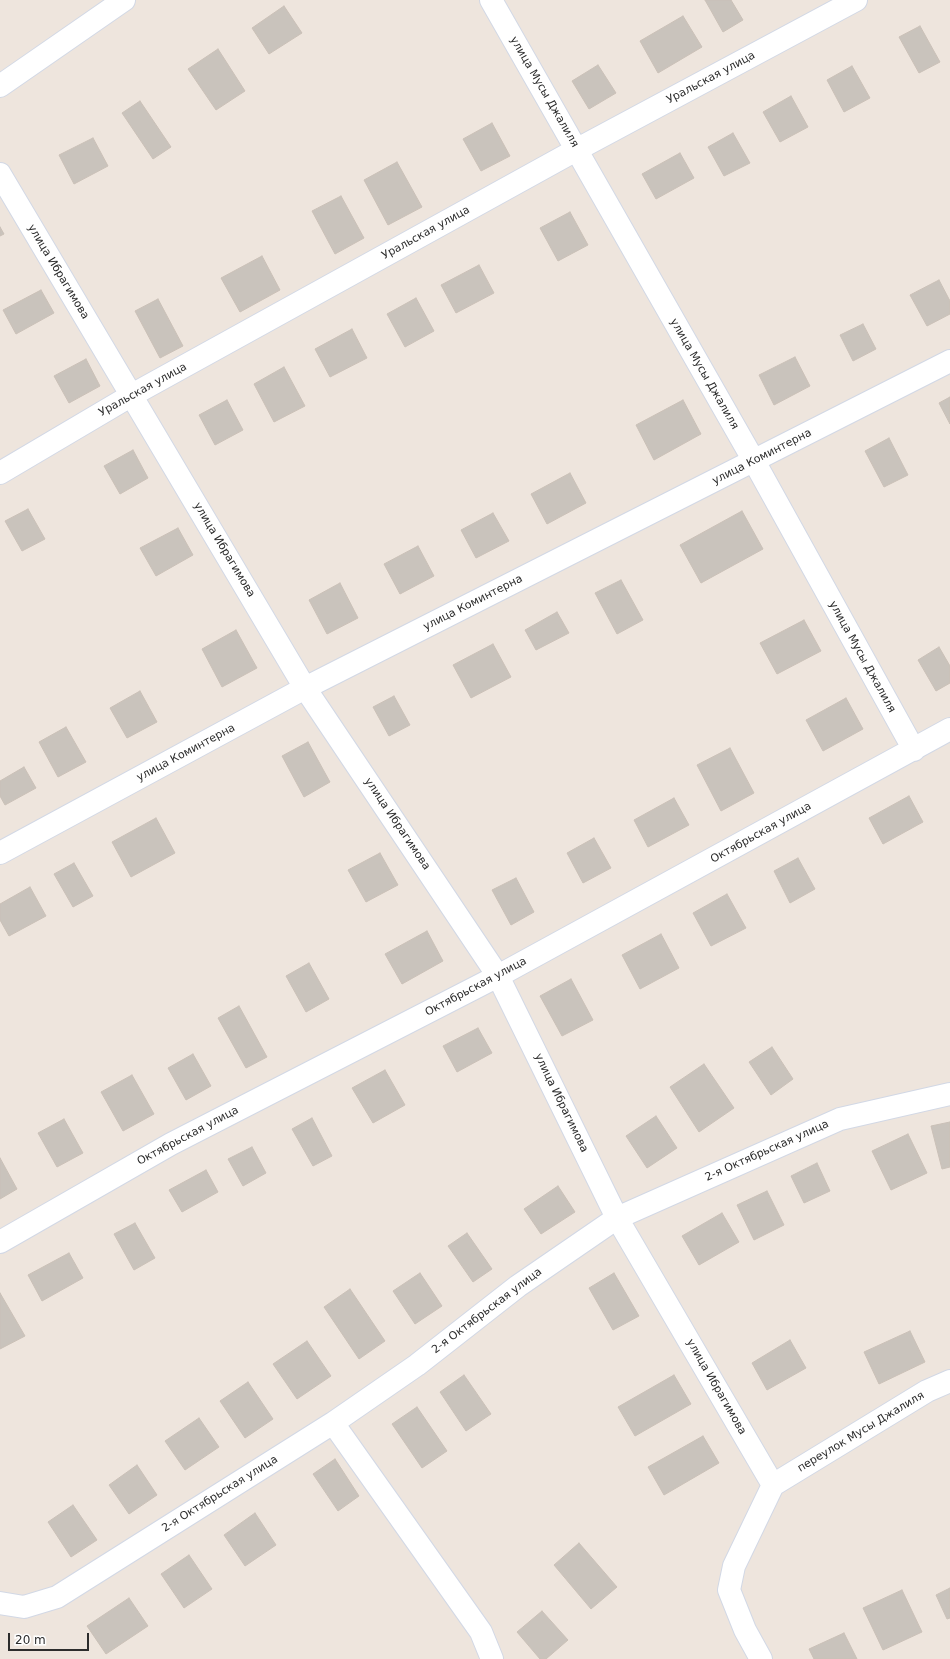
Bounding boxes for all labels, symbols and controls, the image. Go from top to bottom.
street label: улица Мусы Джалиля [507,34,581,150]
street label: Уральская улица [664,49,758,107]
street label: Уральская улица [380,203,472,263]
street label: улица Ибрагимова [24,222,92,322]
street label: улица Мусы Джалиля [667,316,741,432]
street label: Уральская улица [97,360,189,420]
street label: улица Коминтерна [710,426,814,488]
street label: улица Ибрагимова [190,500,258,600]
street label: улица Коминтерна [421,572,525,634]
street label: улица Мусы Джалиля [826,599,898,715]
street label: улица Коминтерна [134,721,238,785]
street label: улица Ибрагимова [361,775,433,873]
street label: Октябрьская улица [708,800,814,866]
street label: Октябрьская улица [423,955,529,1019]
street label: улица Ибрагимова [531,1051,591,1155]
street label: Октябрьская улица [135,1104,241,1168]
street label: 2-я Октябрьская улица [703,1118,831,1184]
street label: 2-я Октябрьская улица [429,1265,545,1357]
street label: улица Ибрагимова [683,1337,749,1437]
street label: переулок Мусы Джалиля [795,1389,927,1475]
street label: 2-я Октябрьская улица [160,1453,280,1535]
scale bar [10,1625,91,1651]
text: 20 m [15,1633,46,1647]

